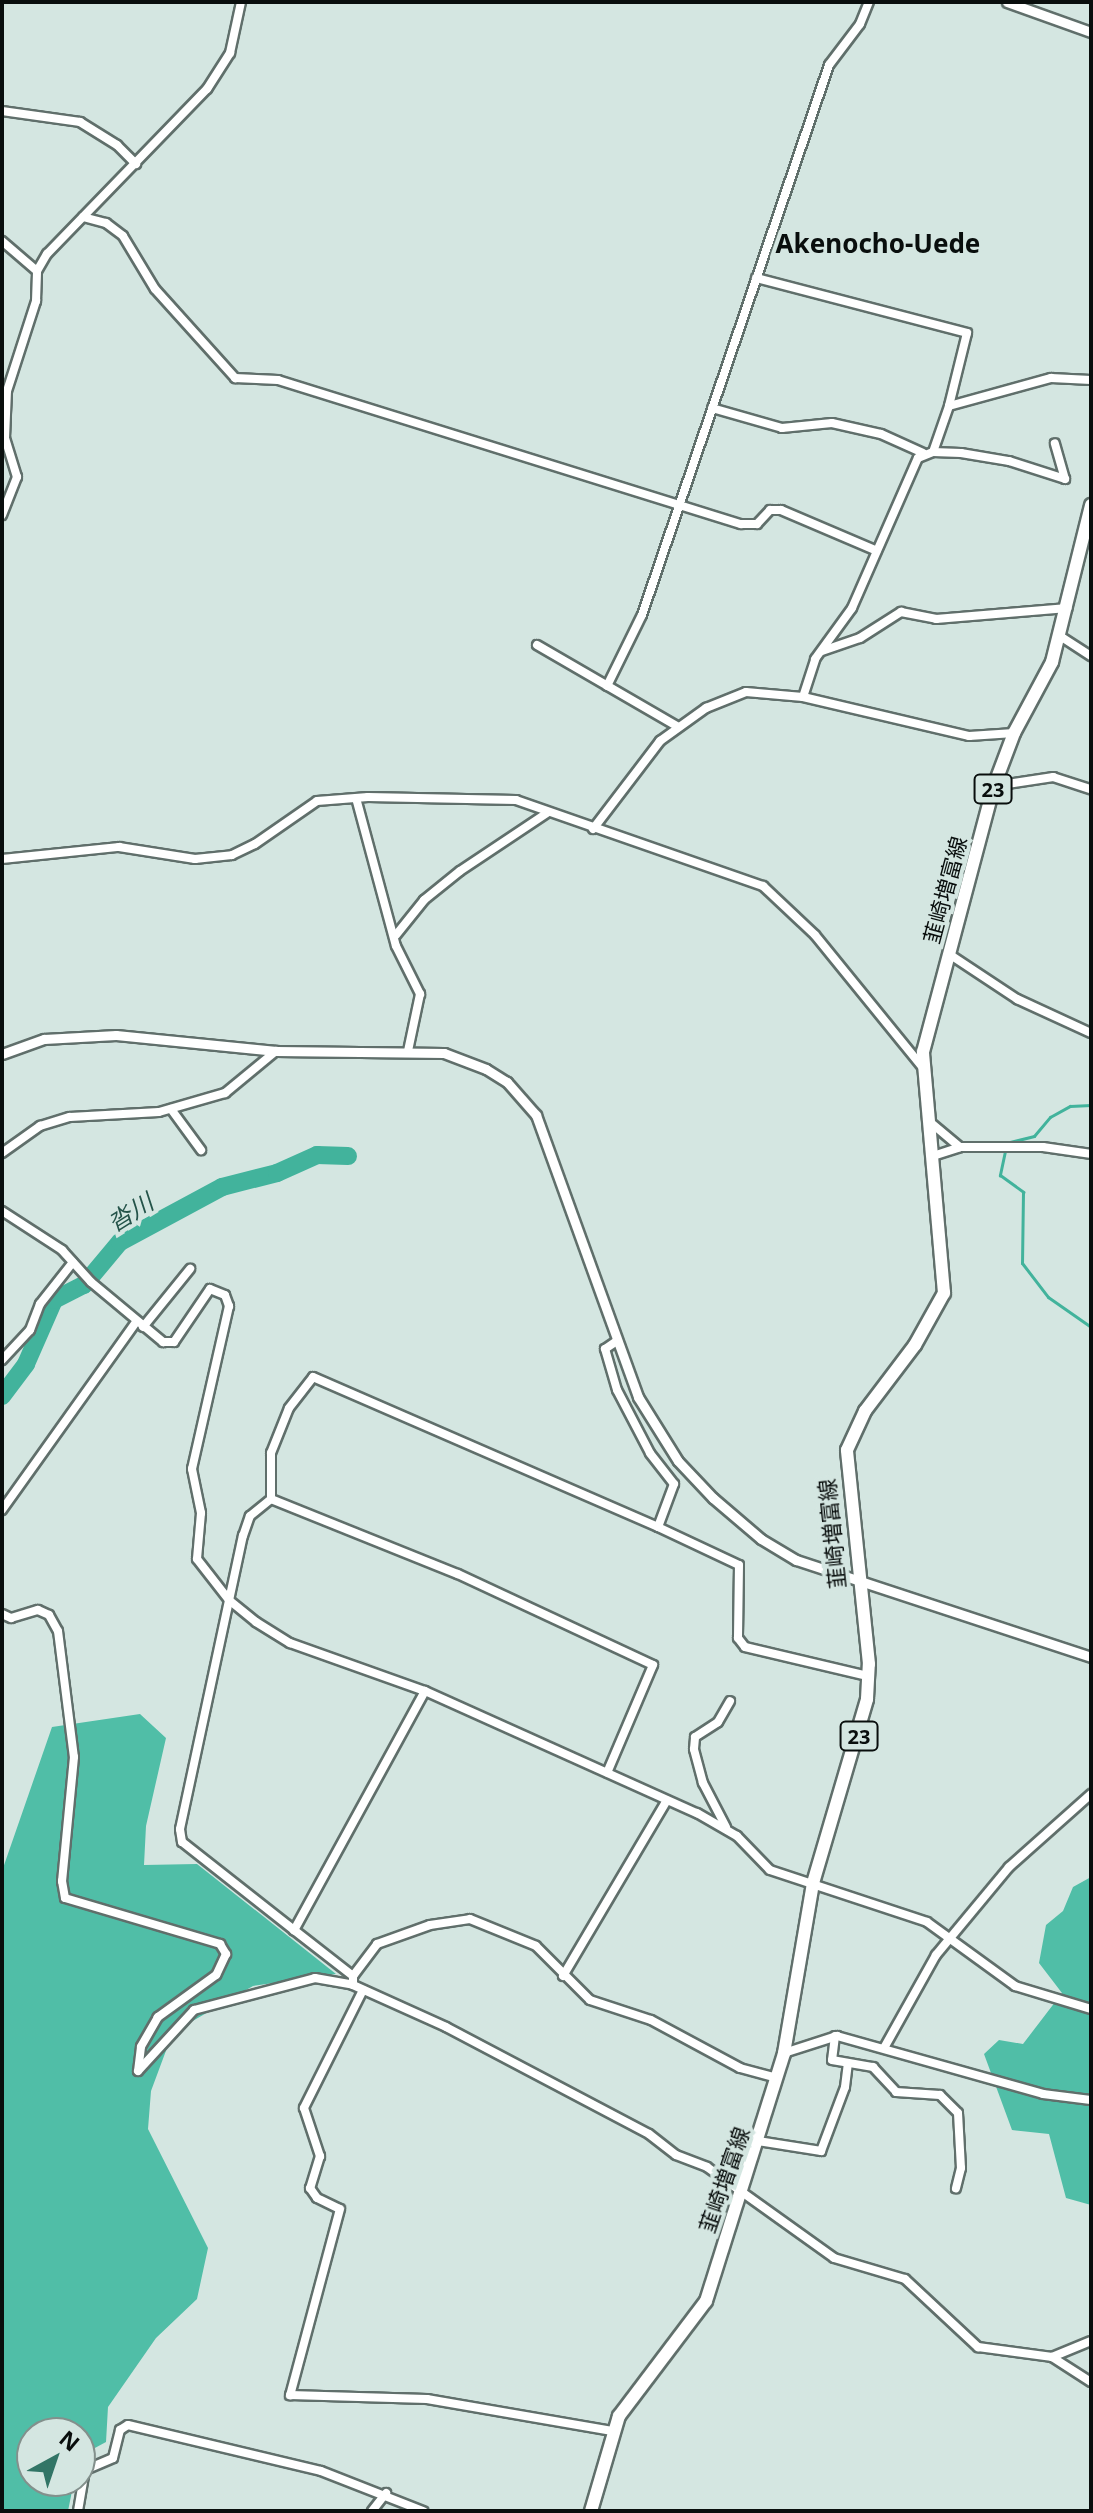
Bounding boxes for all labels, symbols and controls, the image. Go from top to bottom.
district label: Akenocho-Uede [776,228,980,260]
road number: 23 [973,773,1013,805]
street label: 韮崎増富線 [918,833,972,947]
water label: 沓川 [102,1187,158,1237]
street label: 韮崎増富線 [813,1478,851,1590]
road number: 23 [839,1720,879,1752]
street label: 韮崎増富線 [694,2124,754,2236]
north arrow [16,2417,96,2497]
text: N [54,2423,87,2457]

